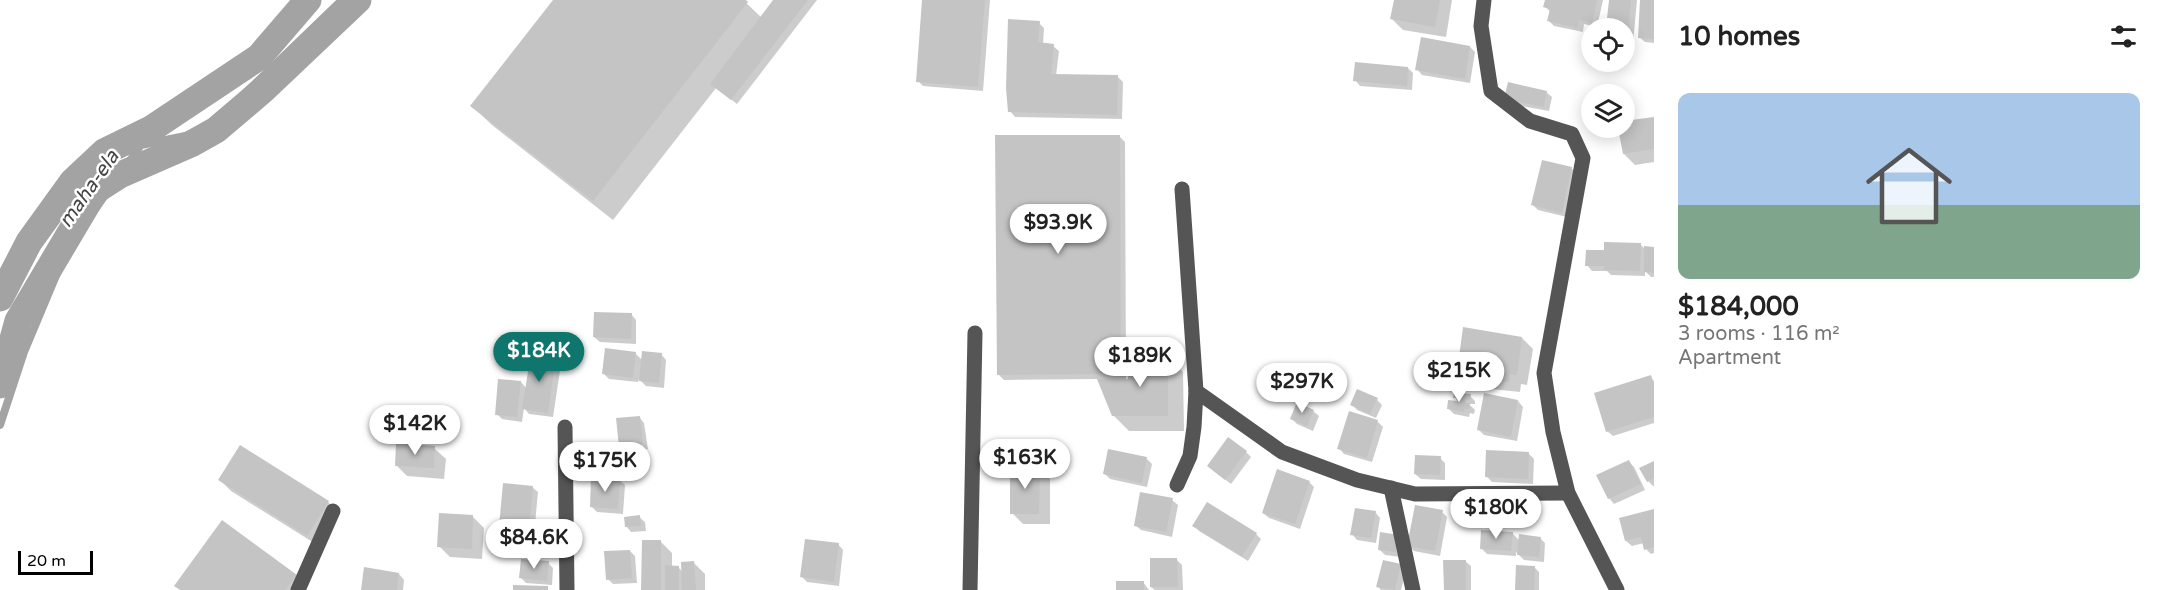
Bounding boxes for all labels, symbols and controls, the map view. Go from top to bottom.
map controls [1581,18,1635,138]
button: locate [1581,18,1635,72]
icon: filters [2107,20,2140,53]
text: 10 homes [1678,21,1800,52]
button: layers [1581,84,1635,138]
icon: home [1855,132,1963,240]
water label: maha-ela [54,145,125,232]
pin: $93.9K [1009,204,1107,255]
text: $93.9K [1024,211,1092,235]
text: $184,000 [1678,291,1799,322]
text: 3 rooms · 116 m² [1678,322,1840,346]
pin: $184K [497,332,581,383]
pin: $189K [1098,337,1182,388]
text: $184K [507,339,571,363]
text: $189K [1108,344,1172,368]
text: Apartment [1678,346,1781,370]
pin: $215K [1417,352,1501,403]
text: $215K [1427,359,1491,383]
pin: $297K [1260,363,1344,414]
text: $297K [1270,370,1334,394]
pin: $142K [373,405,457,456]
text: $142K [383,412,447,436]
pin: $163K [983,439,1067,490]
pin: $175K [563,442,647,493]
text: $163K [993,446,1057,470]
text: $175K [573,449,637,473]
pin: $180K [1454,489,1538,540]
text: $180K [1464,496,1528,520]
pin: $84.6K [485,519,583,570]
text: $84.6K [500,526,568,550]
scale bar [18,548,93,576]
text: 20 m [27,551,66,571]

